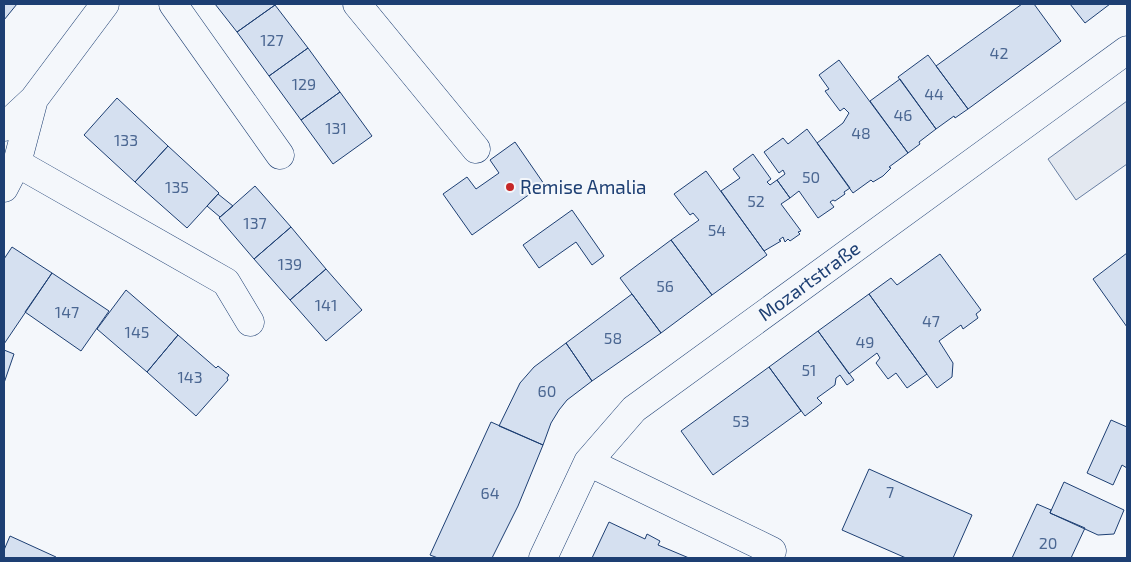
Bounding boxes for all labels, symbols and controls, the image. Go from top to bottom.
house number: 127 [260,30,284,49]
house number: 42 [990,43,1008,62]
house number: 129 [292,74,316,93]
house number: 44 [924,84,944,103]
house number: 46 [894,105,913,124]
house number: 131 [325,118,347,137]
house number: 48 [851,123,871,142]
house number: 133 [114,130,138,149]
house number: 50 [802,167,820,186]
place label: Remise Amalia [520,175,647,198]
house number: 135 [165,177,189,196]
marker: Remise Amalia [504,181,516,193]
house number: 52 [747,191,765,210]
house number: 137 [243,213,267,232]
house number: 54 [708,220,726,239]
street label: Mozartstraße [753,236,864,325]
house number: 139 [278,254,302,273]
house number: 56 [656,276,674,295]
house number: 141 [315,295,337,314]
house number: 147 [55,302,79,321]
house number: 47 [922,311,940,330]
house number: 145 [125,322,149,341]
house number: 58 [604,328,622,347]
house number: 49 [856,332,875,351]
house number: 51 [802,360,816,379]
house number: 143 [177,367,203,386]
house number: 60 [538,381,556,400]
house number: 53 [732,411,750,430]
house number: 7 [886,482,894,501]
house number: 64 [481,483,500,502]
house number: 20 [1039,533,1057,552]

